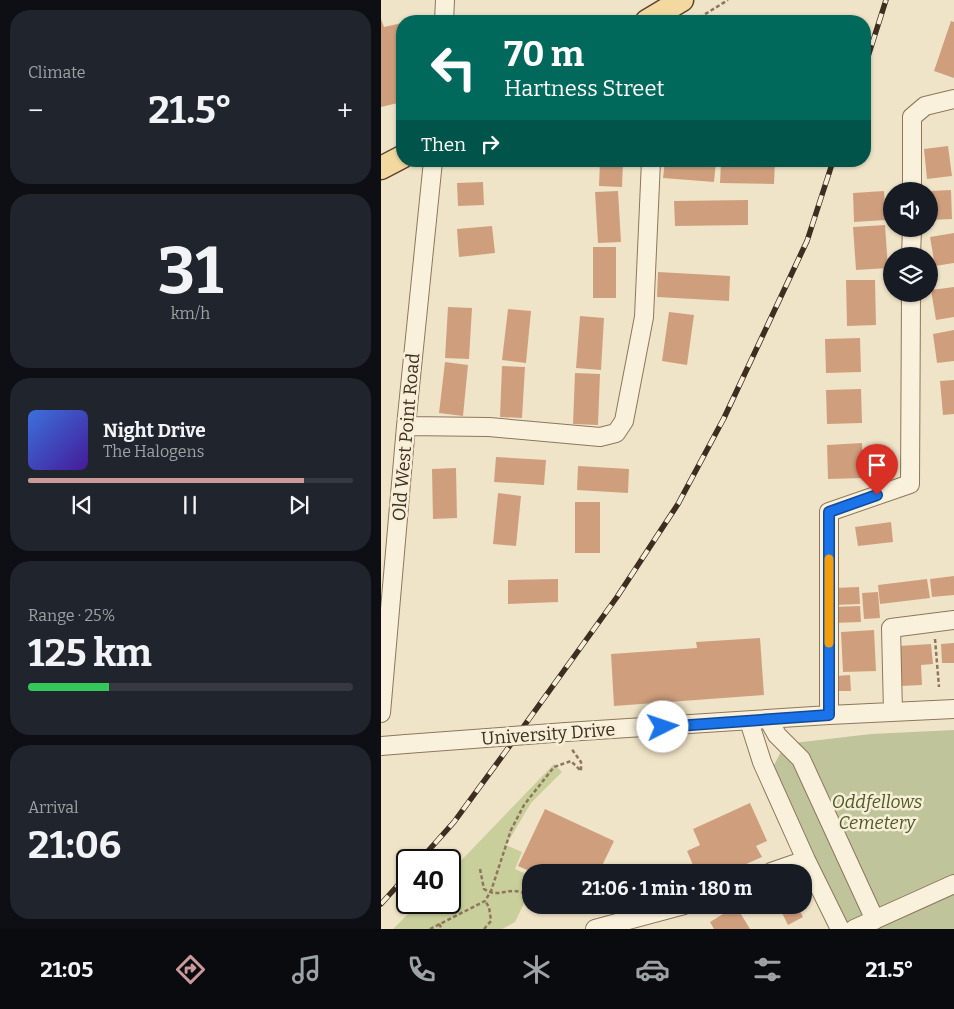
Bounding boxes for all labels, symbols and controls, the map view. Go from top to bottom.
text: 70 m [504,33,584,75]
icon: left [421,35,486,100]
text: Climate [28,63,86,82]
text: Hartness Street [504,75,664,102]
text: 21.5° [148,87,232,133]
text: − [28,94,43,127]
text: + [337,94,353,127]
icon: right [476,130,504,158]
text: Then [421,133,466,156]
map controls [883,182,938,302]
button: sound [883,182,938,237]
text: 31 [158,232,223,310]
button: layers [883,247,938,302]
text: km/h [171,304,210,323]
street label: Old West Point Road [388,352,424,522]
text: Night Drive [103,419,206,442]
text: The Halogens [103,442,204,461]
pin [856,444,898,495]
icon: arrive [863,451,891,479]
icon: previous [68,491,96,519]
icon: pause [176,491,204,519]
icon: next [285,491,313,519]
text: Range · 25% [28,606,115,625]
text: 125 km [28,630,152,676]
position arrow [636,700,688,752]
street label: University Drive [480,718,616,750]
park label: Oddfellows Cemetery [832,791,923,834]
text: Arrival [28,798,79,817]
text: 21:06 [28,822,121,868]
speed limit sign: 40 [396,849,461,914]
text: 21:06 · 1 min · 180 m [582,877,752,900]
icon: directions [173,952,208,987]
icon: music [289,952,324,987]
icon: phone [404,952,439,987]
icon: climate [519,952,554,987]
icon: car [635,952,670,987]
icon: filters [750,952,785,987]
text: 21:05 [40,956,93,983]
text: 21.5° [865,956,914,983]

